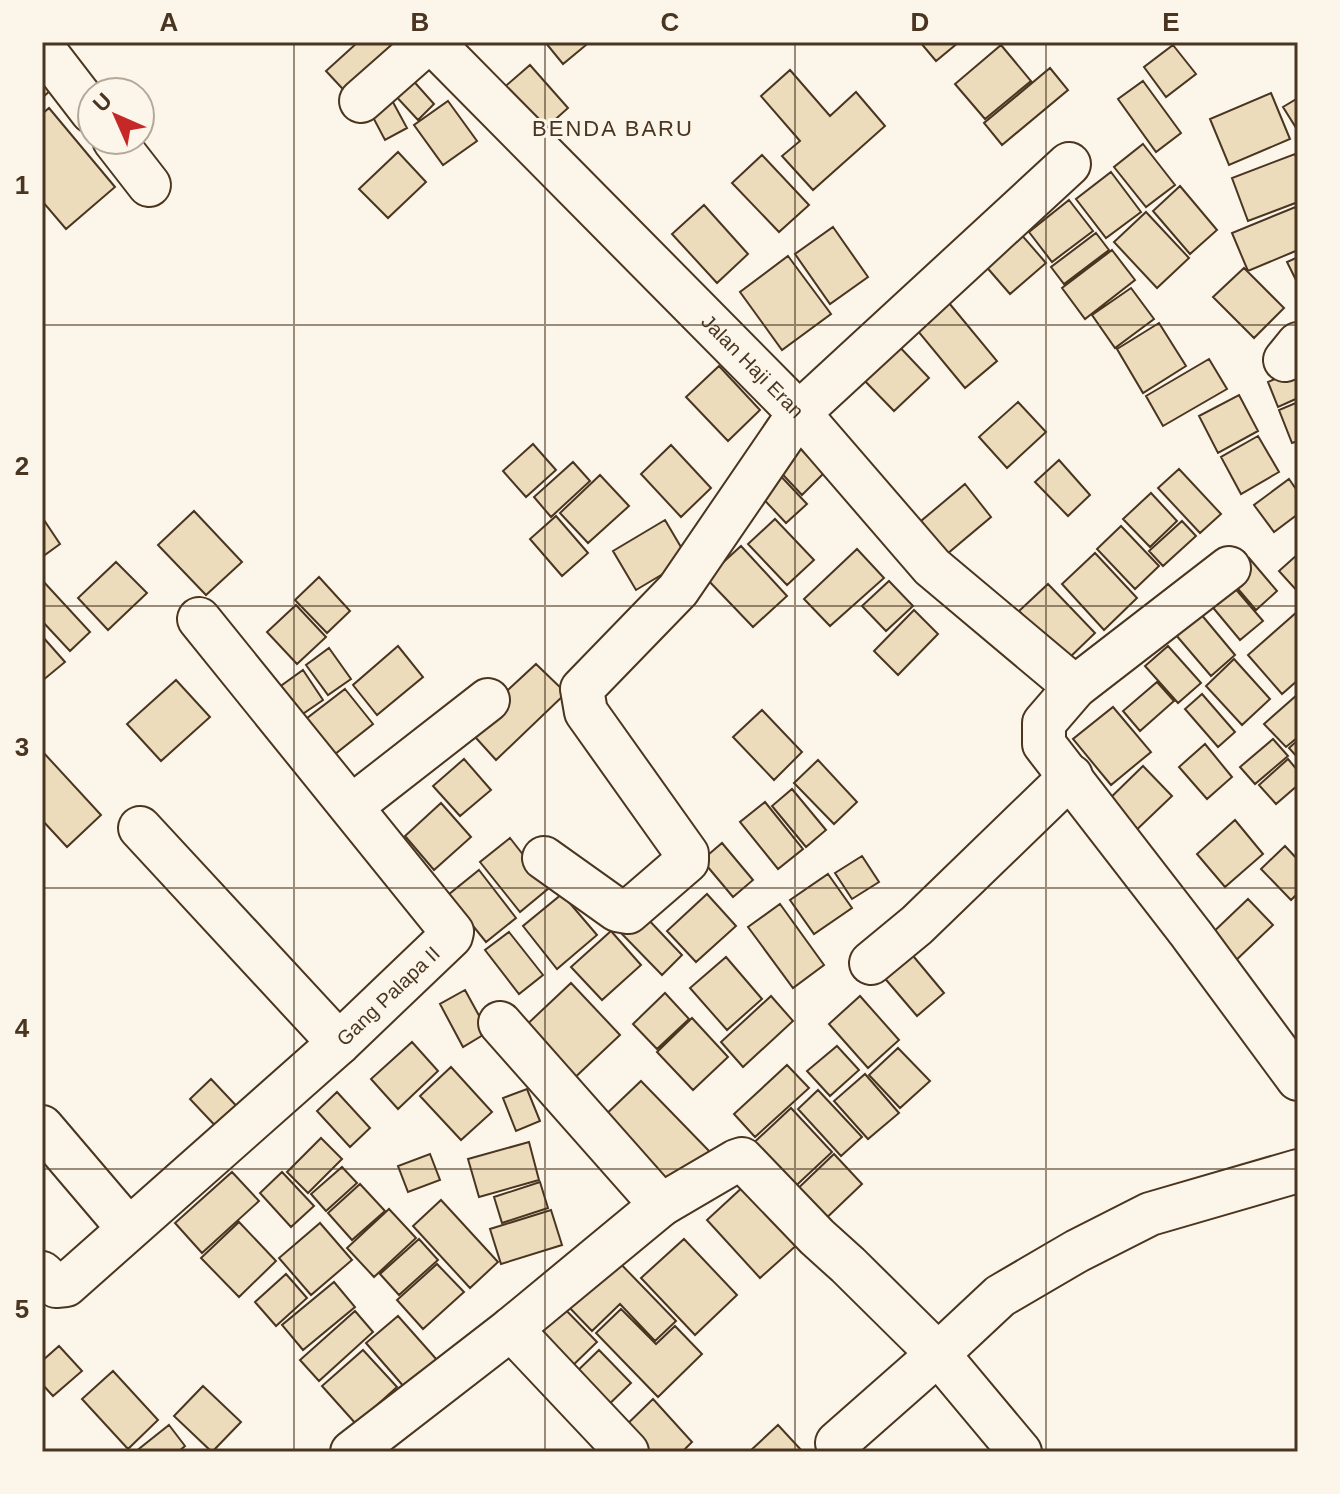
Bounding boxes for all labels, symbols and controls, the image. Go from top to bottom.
text: A [160,7,179,37]
text: B [411,7,429,37]
text: C [661,7,680,37]
text: D [911,7,929,37]
text: E [1162,7,1180,37]
north arrow [76,76,156,156]
text: U [88,88,117,117]
district label: BENDA BARU [532,116,694,141]
text: 1 [15,170,29,200]
street label: Jalan Haji Eran [697,310,808,422]
text: 2 [15,451,29,481]
text: 3 [15,732,29,762]
street label: Gang Palapa II [332,942,444,1050]
text: 4 [15,1013,30,1043]
text: 5 [15,1294,29,1324]

